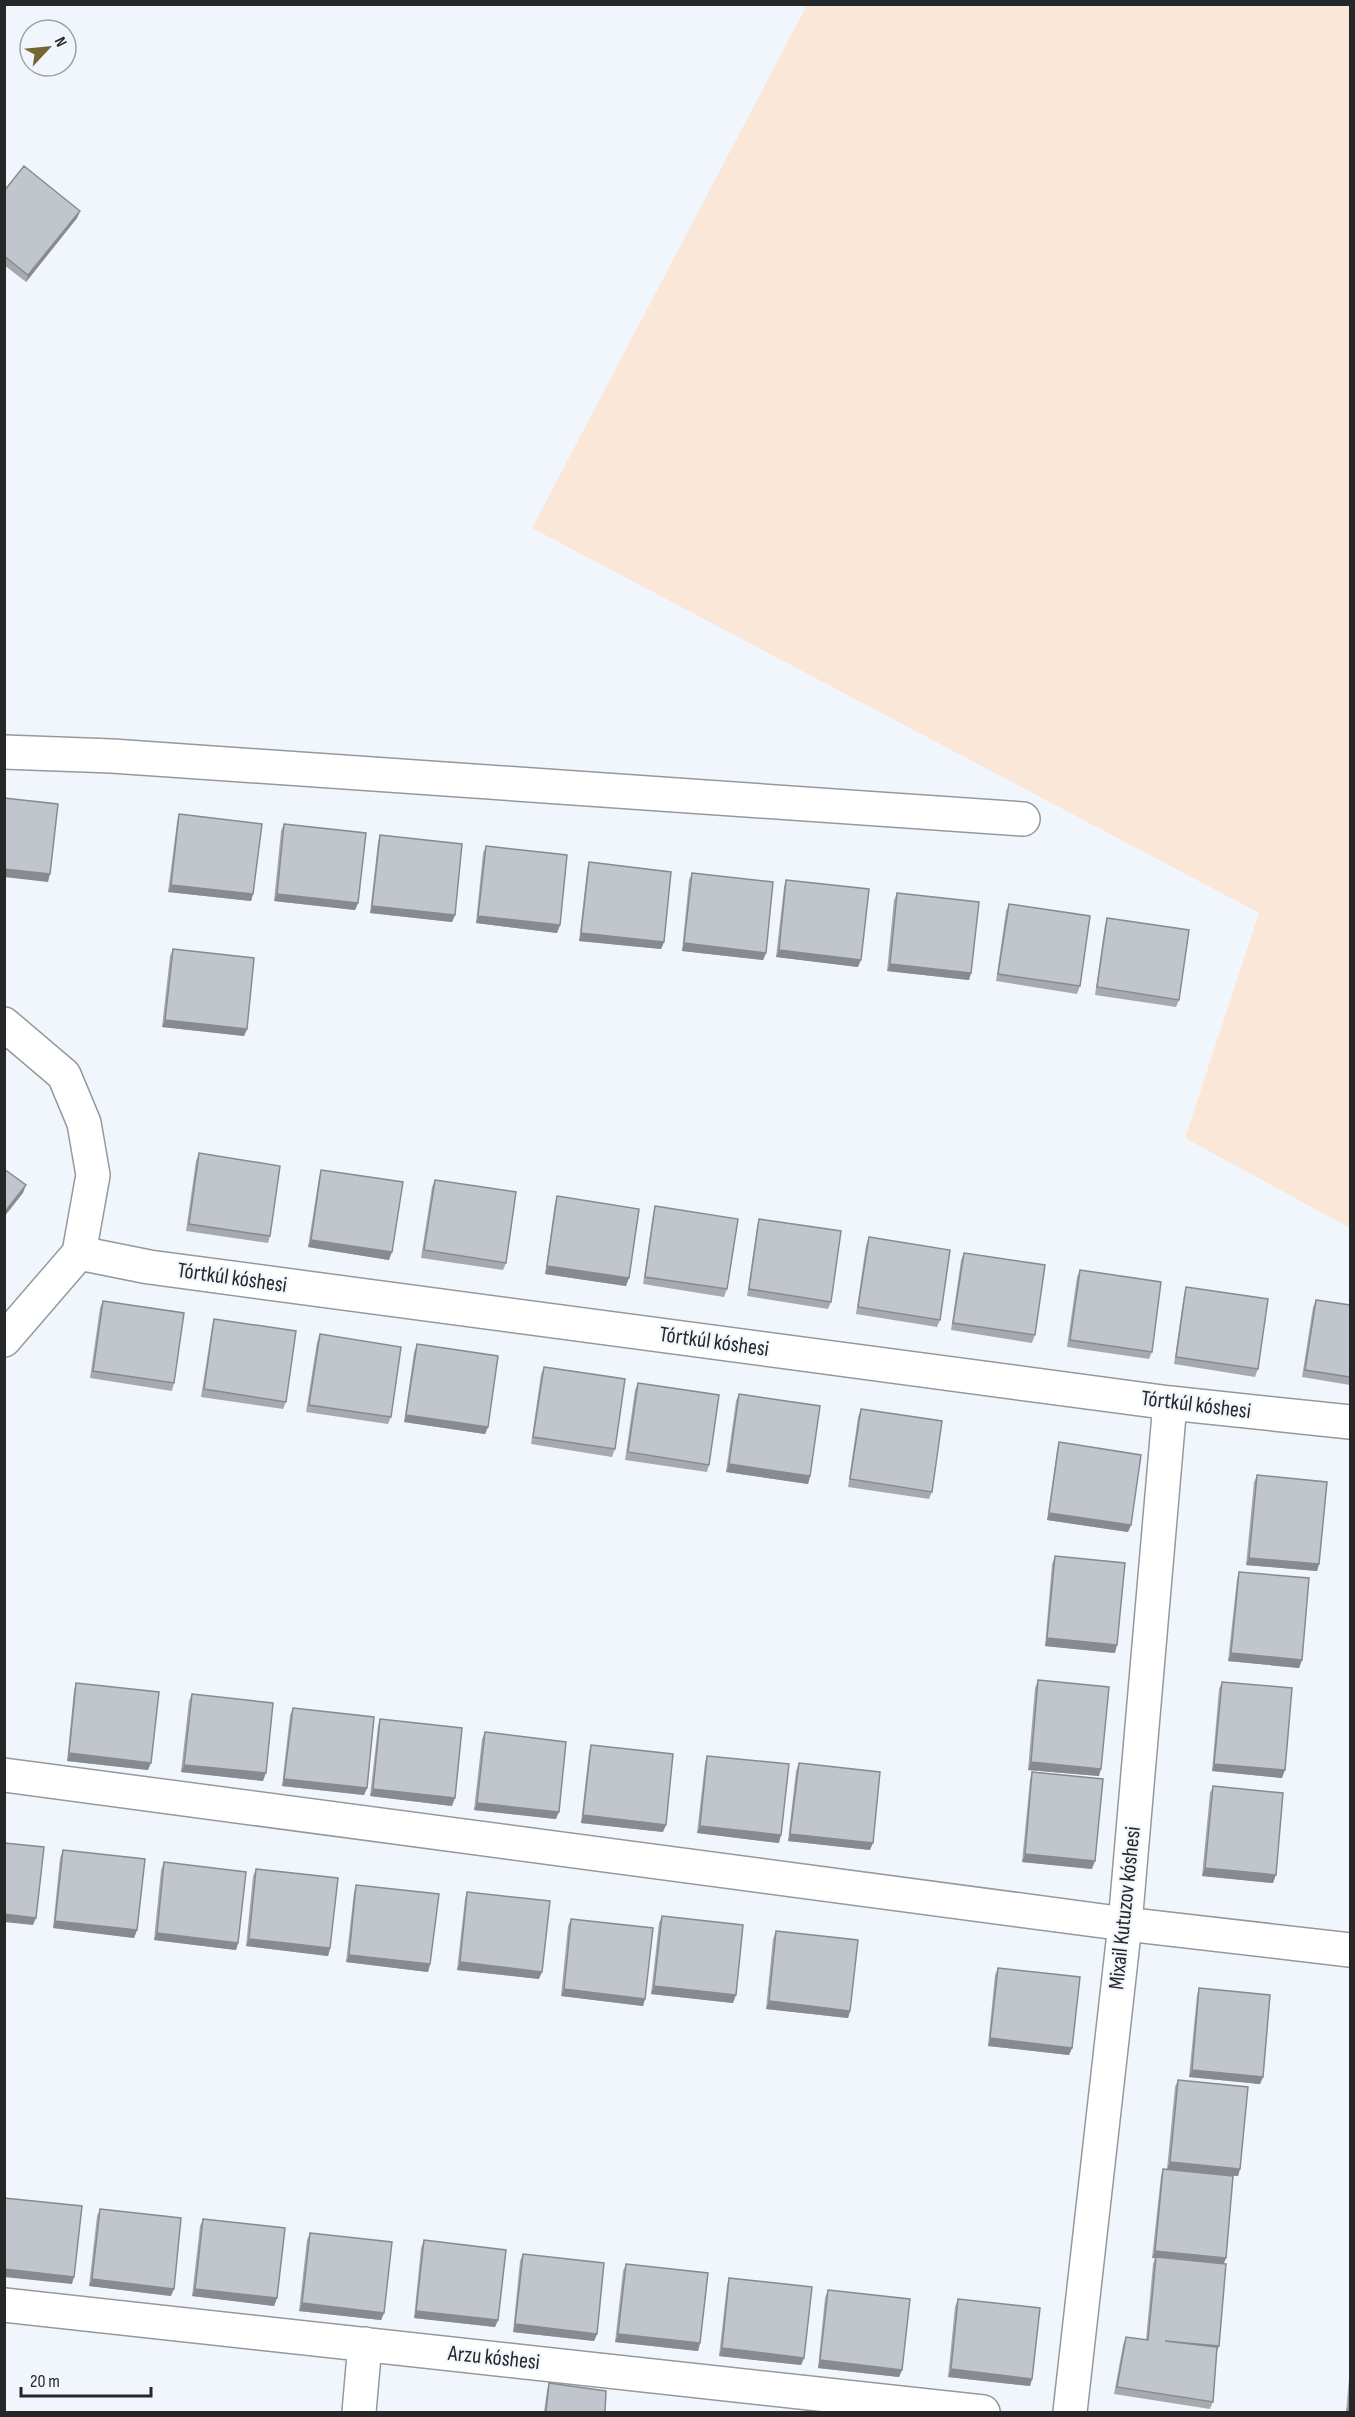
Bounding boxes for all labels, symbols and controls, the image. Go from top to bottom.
north arrow [18,18,78,78]
text: N [50,34,71,50]
street label: Tórtkúl kóshesi [175,1257,289,1299]
street label: Tórtkúl kóshesi [657,1321,771,1363]
street label: Tórtkúl kóshesi [1140,1385,1252,1425]
street label: Mixail Kutuzov kóshesi [1103,1825,1147,1991]
street label: Arzu kóshesi [446,2340,541,2376]
scale bar [21,2360,152,2398]
text: 20 m [30,2371,60,2392]

